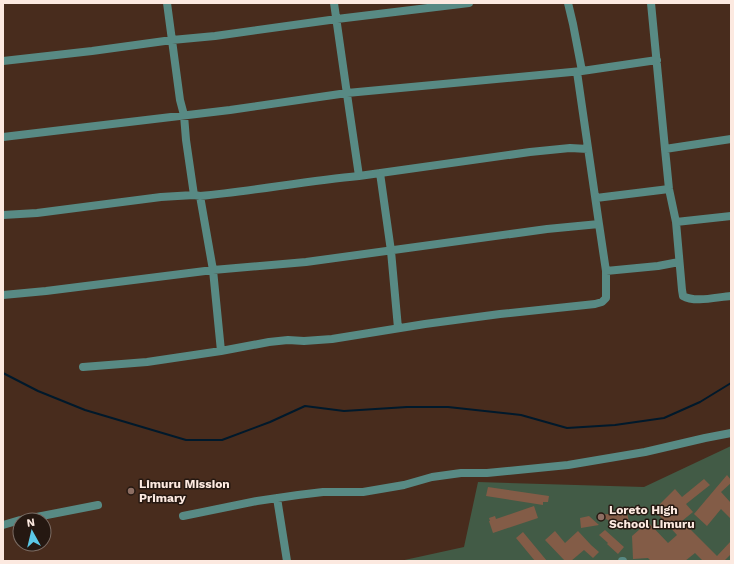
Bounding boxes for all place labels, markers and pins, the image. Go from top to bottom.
place label: Limuru Mission Primary [139,477,230,505]
marker: Limuru Mission Primary [126,486,136,496]
place label: Loreto High School Limuru [609,503,695,531]
marker: Loreto High School Limuru [596,512,606,522]

